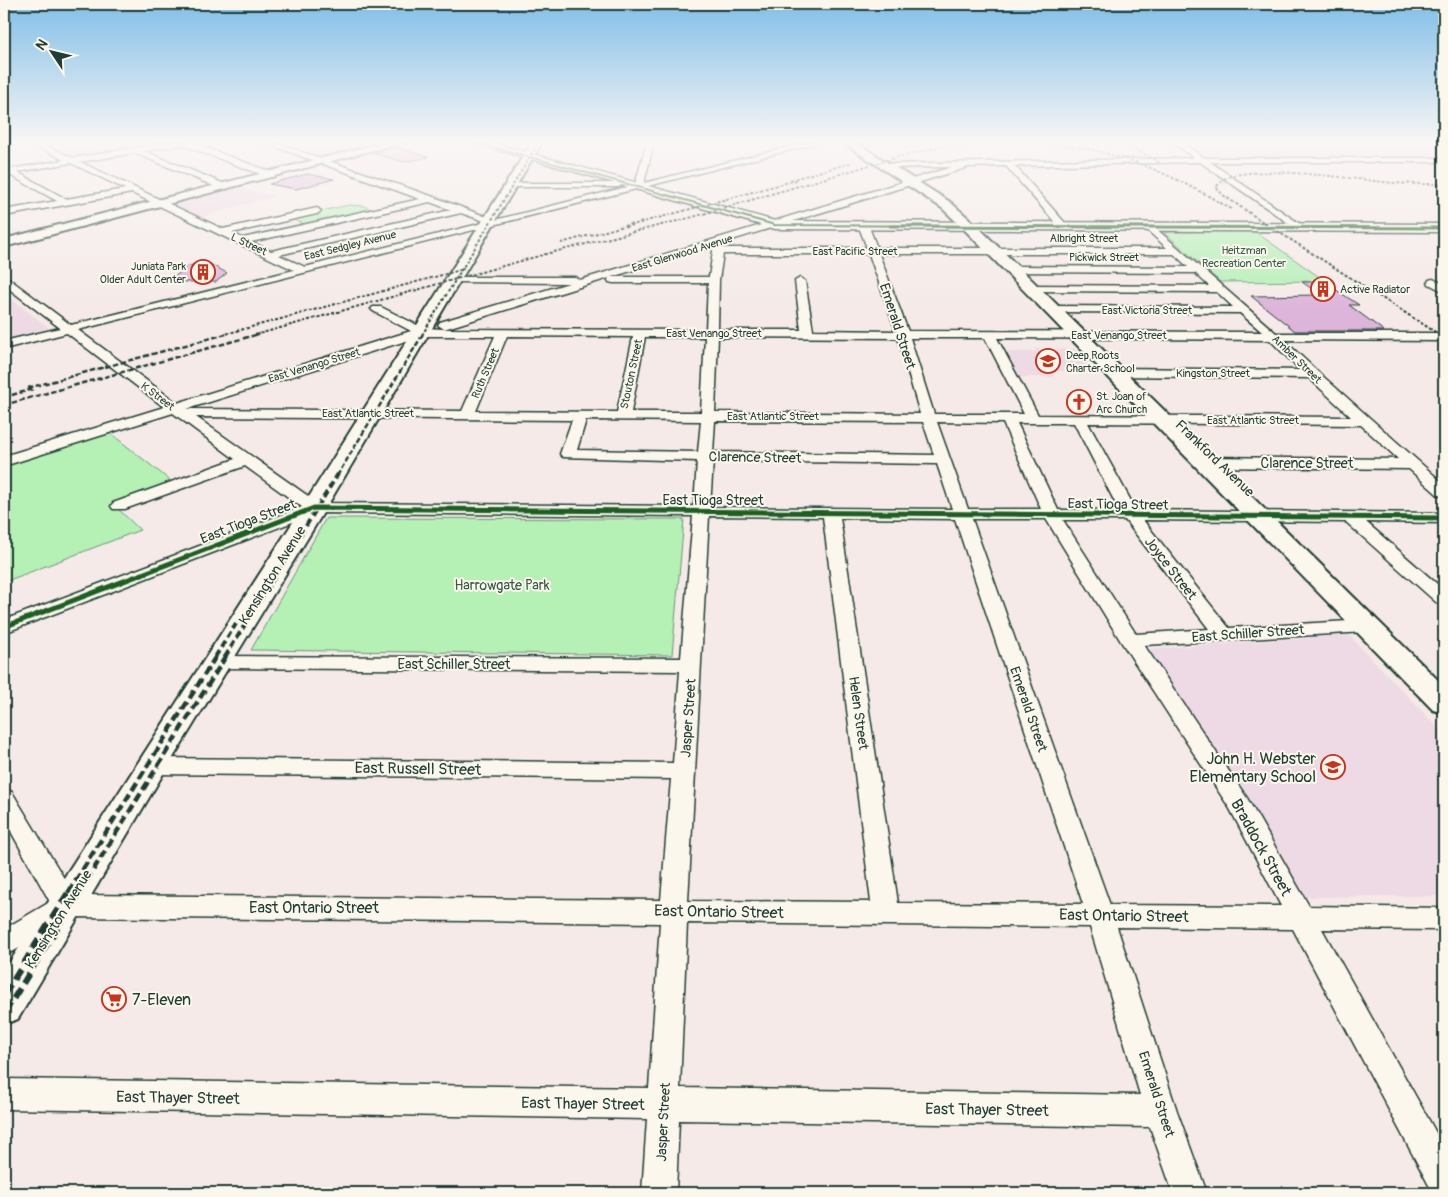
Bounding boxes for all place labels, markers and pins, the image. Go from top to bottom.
building icon: Juniata Park Older Adult Center [190,259,216,285]
place label: Juniata Park Older Adult Center [100,260,186,286]
building icon: Active Radiator [1310,276,1336,302]
place label: Active Radiator [1340,283,1410,296]
school or university icon: Deep Roots Charter School [1035,348,1061,374]
place label: Deep Roots Charter School [1066,349,1135,375]
church icon: St. Joan of Arc Church [1066,389,1092,415]
place label: St. Joan of Arc Church [1096,390,1147,416]
place label: John H. Webster Elementary School [1190,749,1316,787]
school or university icon: John H. Webster Elementary School [1320,754,1346,780]
supermarket icon: 7-Eleven [101,986,127,1012]
place label: 7-Eleven [132,990,191,1010]

